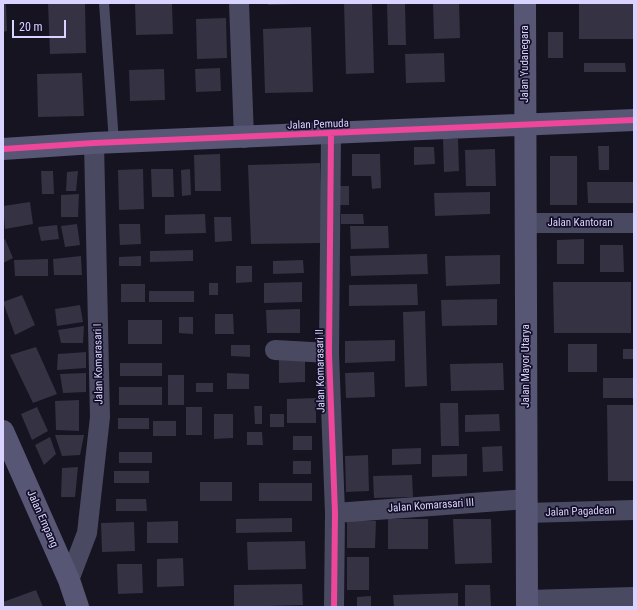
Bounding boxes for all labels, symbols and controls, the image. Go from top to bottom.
scale bar [14,12,68,38]
text: 20 m [19,20,43,34]
street label: Jalan Yudanegara [518,25,532,103]
street label: Jalan Pemuda [287,117,349,133]
street label: Jalan Kantoran [547,216,613,230]
street label: Jalan Komarasari I [92,323,106,405]
street label: Jalan Mayor Utarya [519,324,533,408]
street label: Jalan Komarasari II [314,329,328,413]
street label: Jalan Empang [23,488,61,550]
street label: Jalan Komarasari III [387,496,475,516]
street label: Jalan Pagadean [545,504,615,520]

